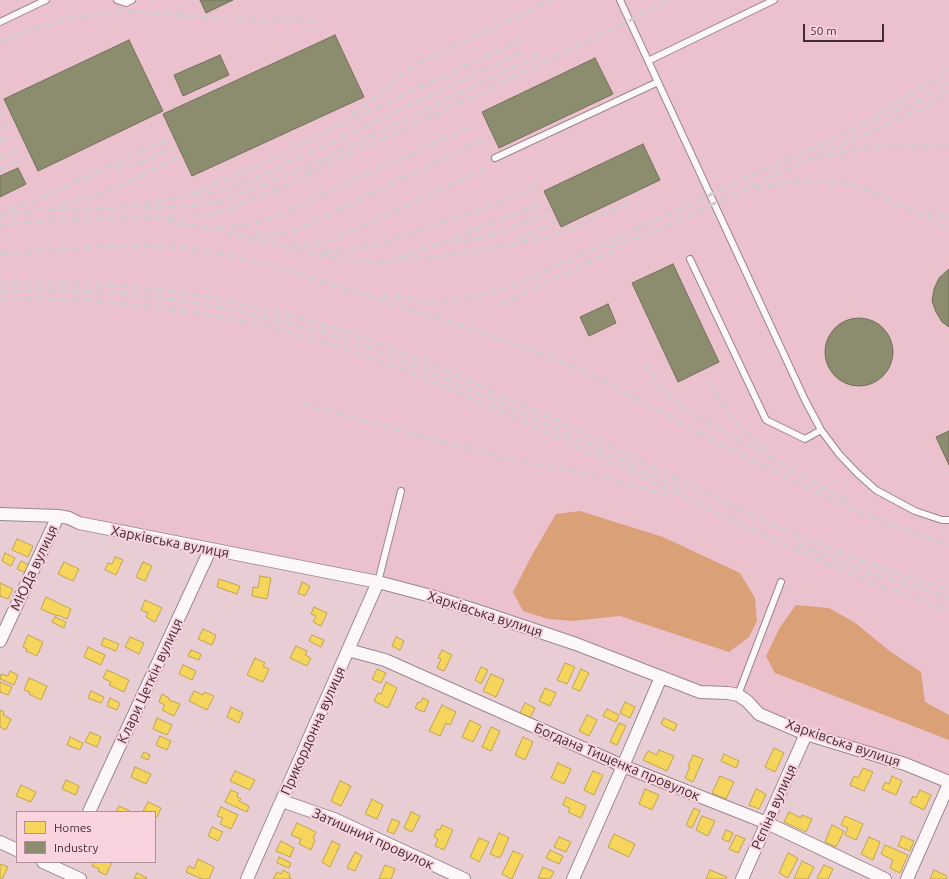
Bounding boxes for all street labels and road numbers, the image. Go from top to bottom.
street label: МЮДа вулиця [7,522,61,614]
street label: Харківська вулиця [109,522,231,562]
street label: Харківська вулиця [425,587,545,641]
street label: Клари Цеткін вулиця [114,616,186,746]
street label: Прикордонна вулиця [277,664,349,798]
street label: Харківська вулиця [783,716,903,770]
street label: Богдана Тищенка провулок [532,719,702,805]
street label: Рєпіна вулиця [748,762,800,852]
street label: Затишний провулок [310,805,436,873]

